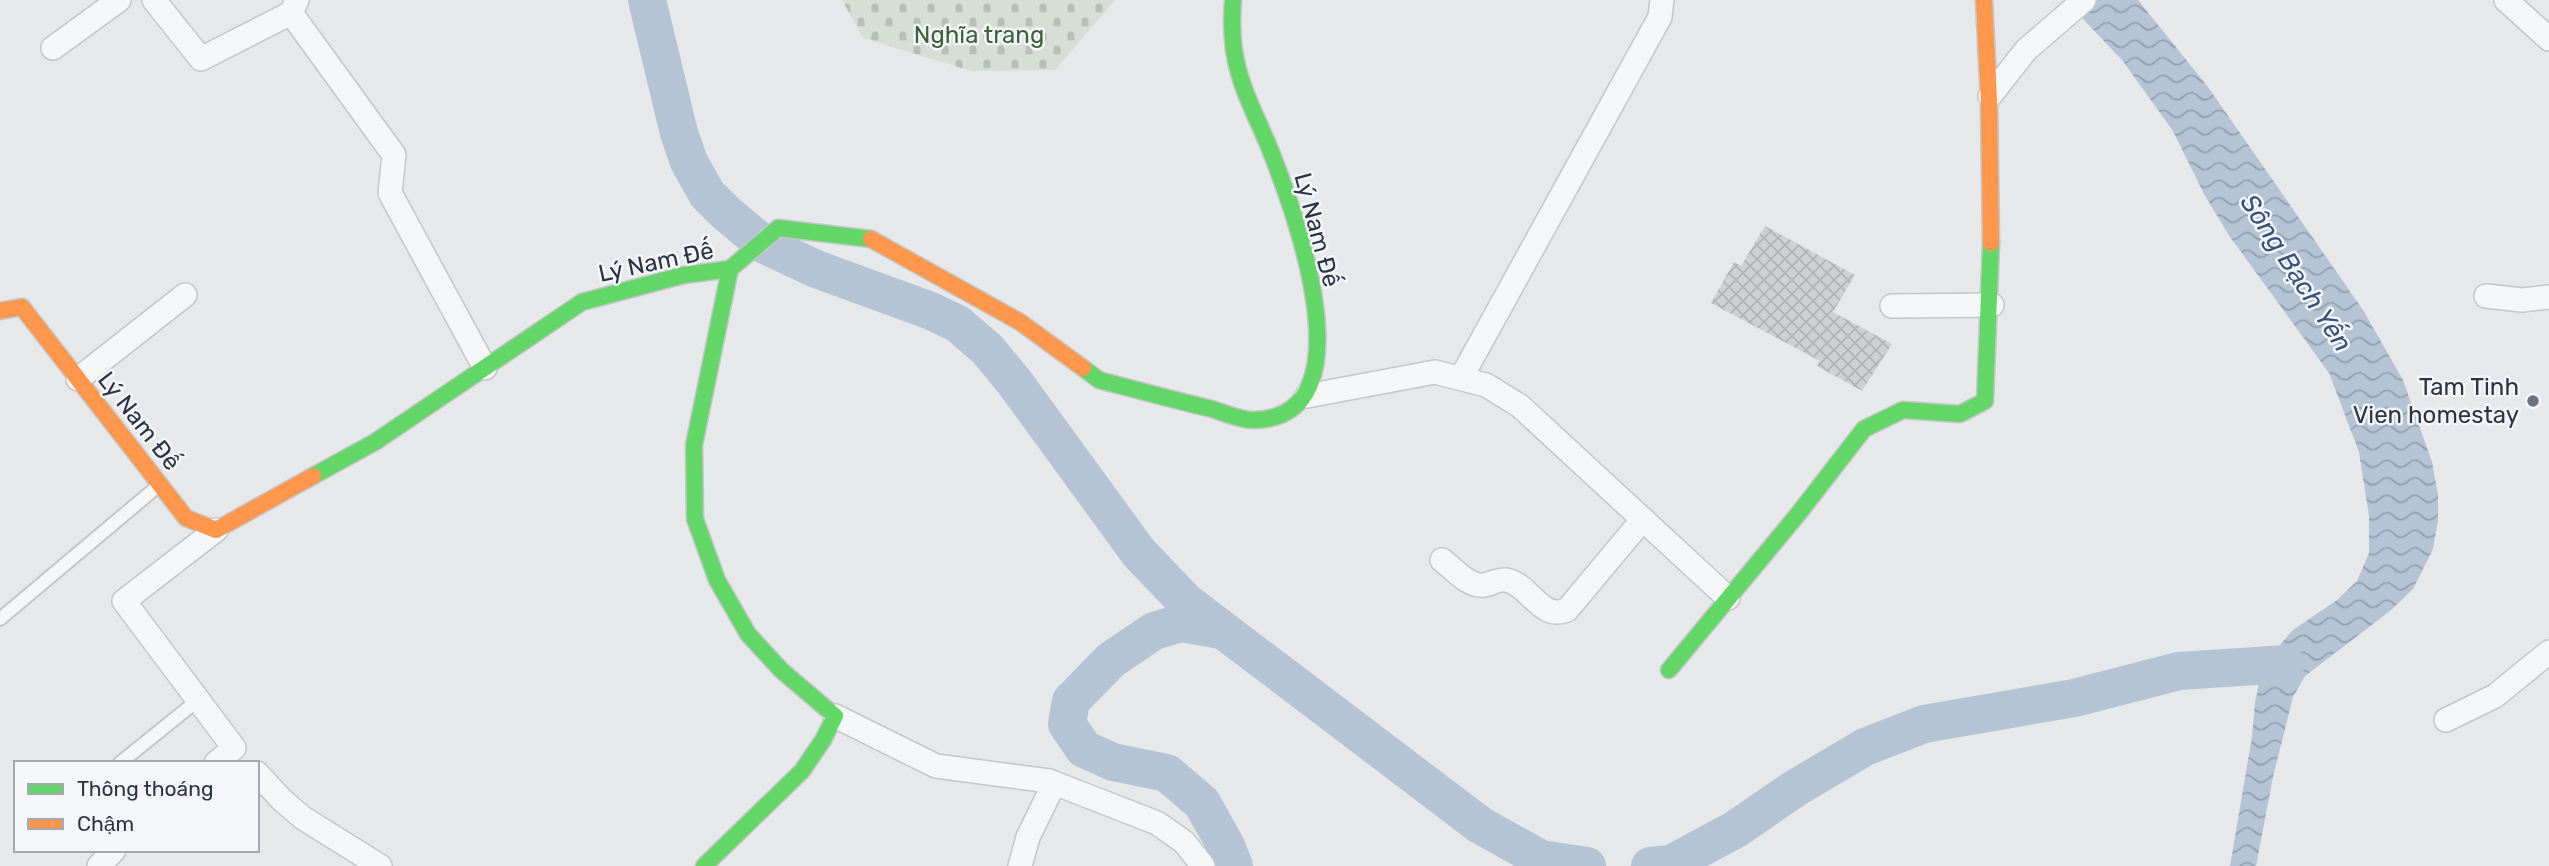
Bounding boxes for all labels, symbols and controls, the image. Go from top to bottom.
park label: Nghĩa trang [914,21,1044,49]
street label: Lý Nam Đế [1288,169,1348,290]
water label: Sông Bạch Yến [2234,188,2360,357]
street label: Lý Nam Đế [595,234,716,288]
street label: Lý Nam Đế [92,365,188,476]
place label: Tam Tinh Vien homestay [2353,373,2519,429]
marker: Tam Tinh Vien homestay [2525,393,2541,409]
legend [14,761,259,852]
text: Thông thoáng [77,776,213,801]
text: Chậm [77,811,134,836]

